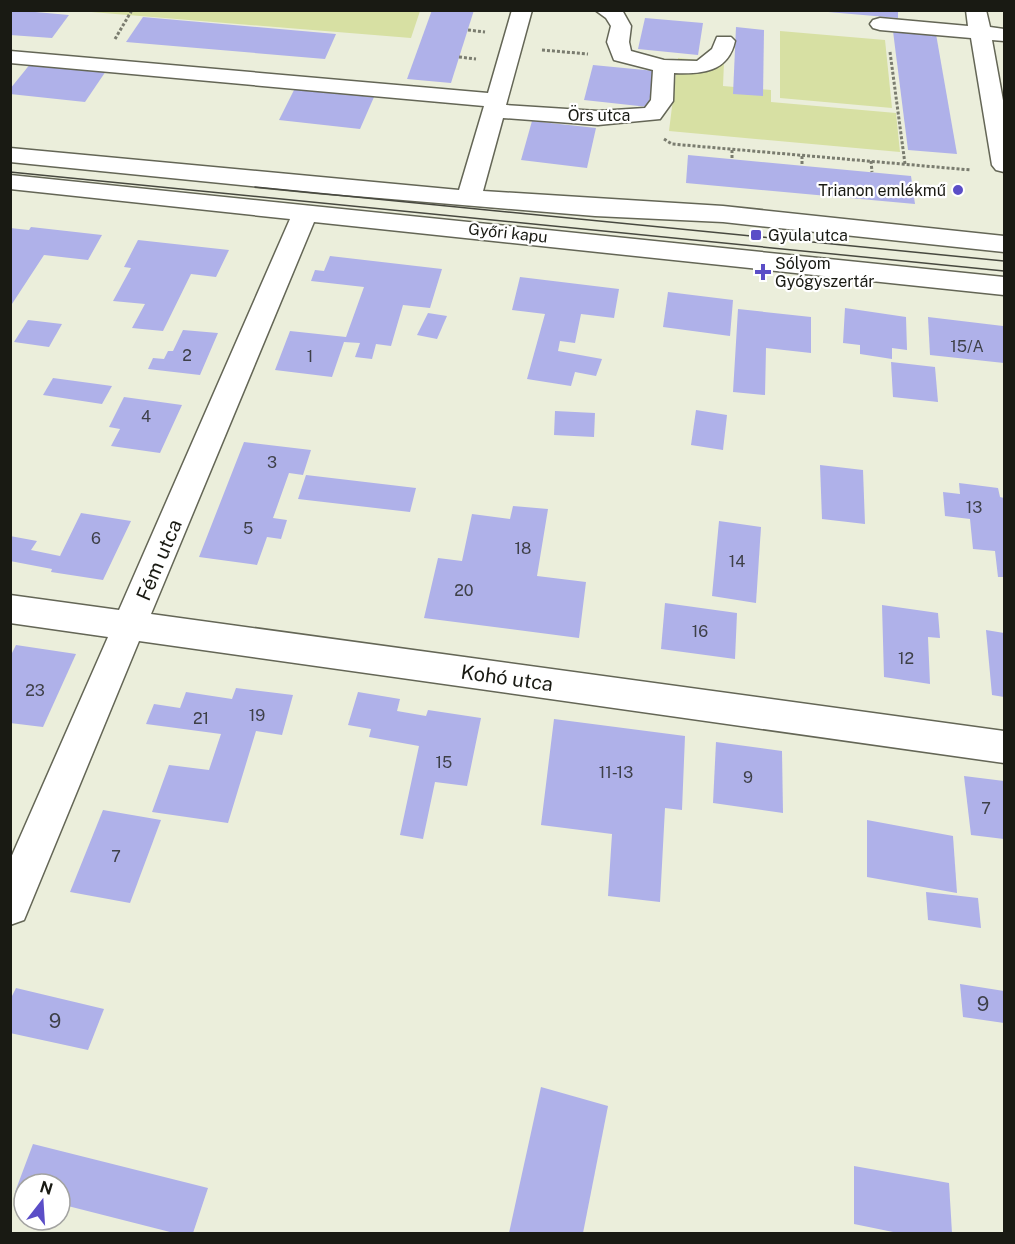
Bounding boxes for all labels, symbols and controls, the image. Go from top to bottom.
street label: Örs utca [568,105,630,125]
place label: Trianon emlékmű [818,181,946,200]
marker: Trianon emlékmű [951,183,965,197]
street label: Győri kapu [467,219,549,247]
place label: Gyula utca [768,226,848,245]
marker: Gyula utca [749,228,763,242]
place label: Sólyom Gyógyszertár [775,254,875,291]
marker: Sólyom Gyógyszertár [756,265,770,279]
house number: 15/A [950,337,984,356]
house number: 2 [182,346,192,365]
house number: 1 [307,347,313,366]
house number: 4 [141,407,151,426]
house number: 3 [267,453,277,472]
house number: 13 [966,498,982,517]
street label: Fém utca [131,516,187,604]
house number: 5 [243,519,253,538]
house number: 6 [91,529,101,548]
house number: 18 [515,539,531,558]
house number: 14 [729,552,745,571]
house number: 20 [454,581,474,600]
house number: 16 [692,622,708,641]
house number: 12 [898,649,914,668]
street label: Kohó utca [459,660,555,696]
house number: 23 [25,681,45,700]
house number: 19 [249,706,265,725]
house number: 21 [193,709,209,728]
house number: 15 [436,753,452,772]
house number: 11-13 [599,763,633,782]
house number: 9 [743,768,753,787]
house number: 7 [981,799,991,818]
house number: 7 [111,847,121,866]
house number: 9 [977,992,989,1016]
house number: 9 [49,1009,61,1033]
north arrow [12,1172,72,1232]
text: N [37,1177,55,1199]

